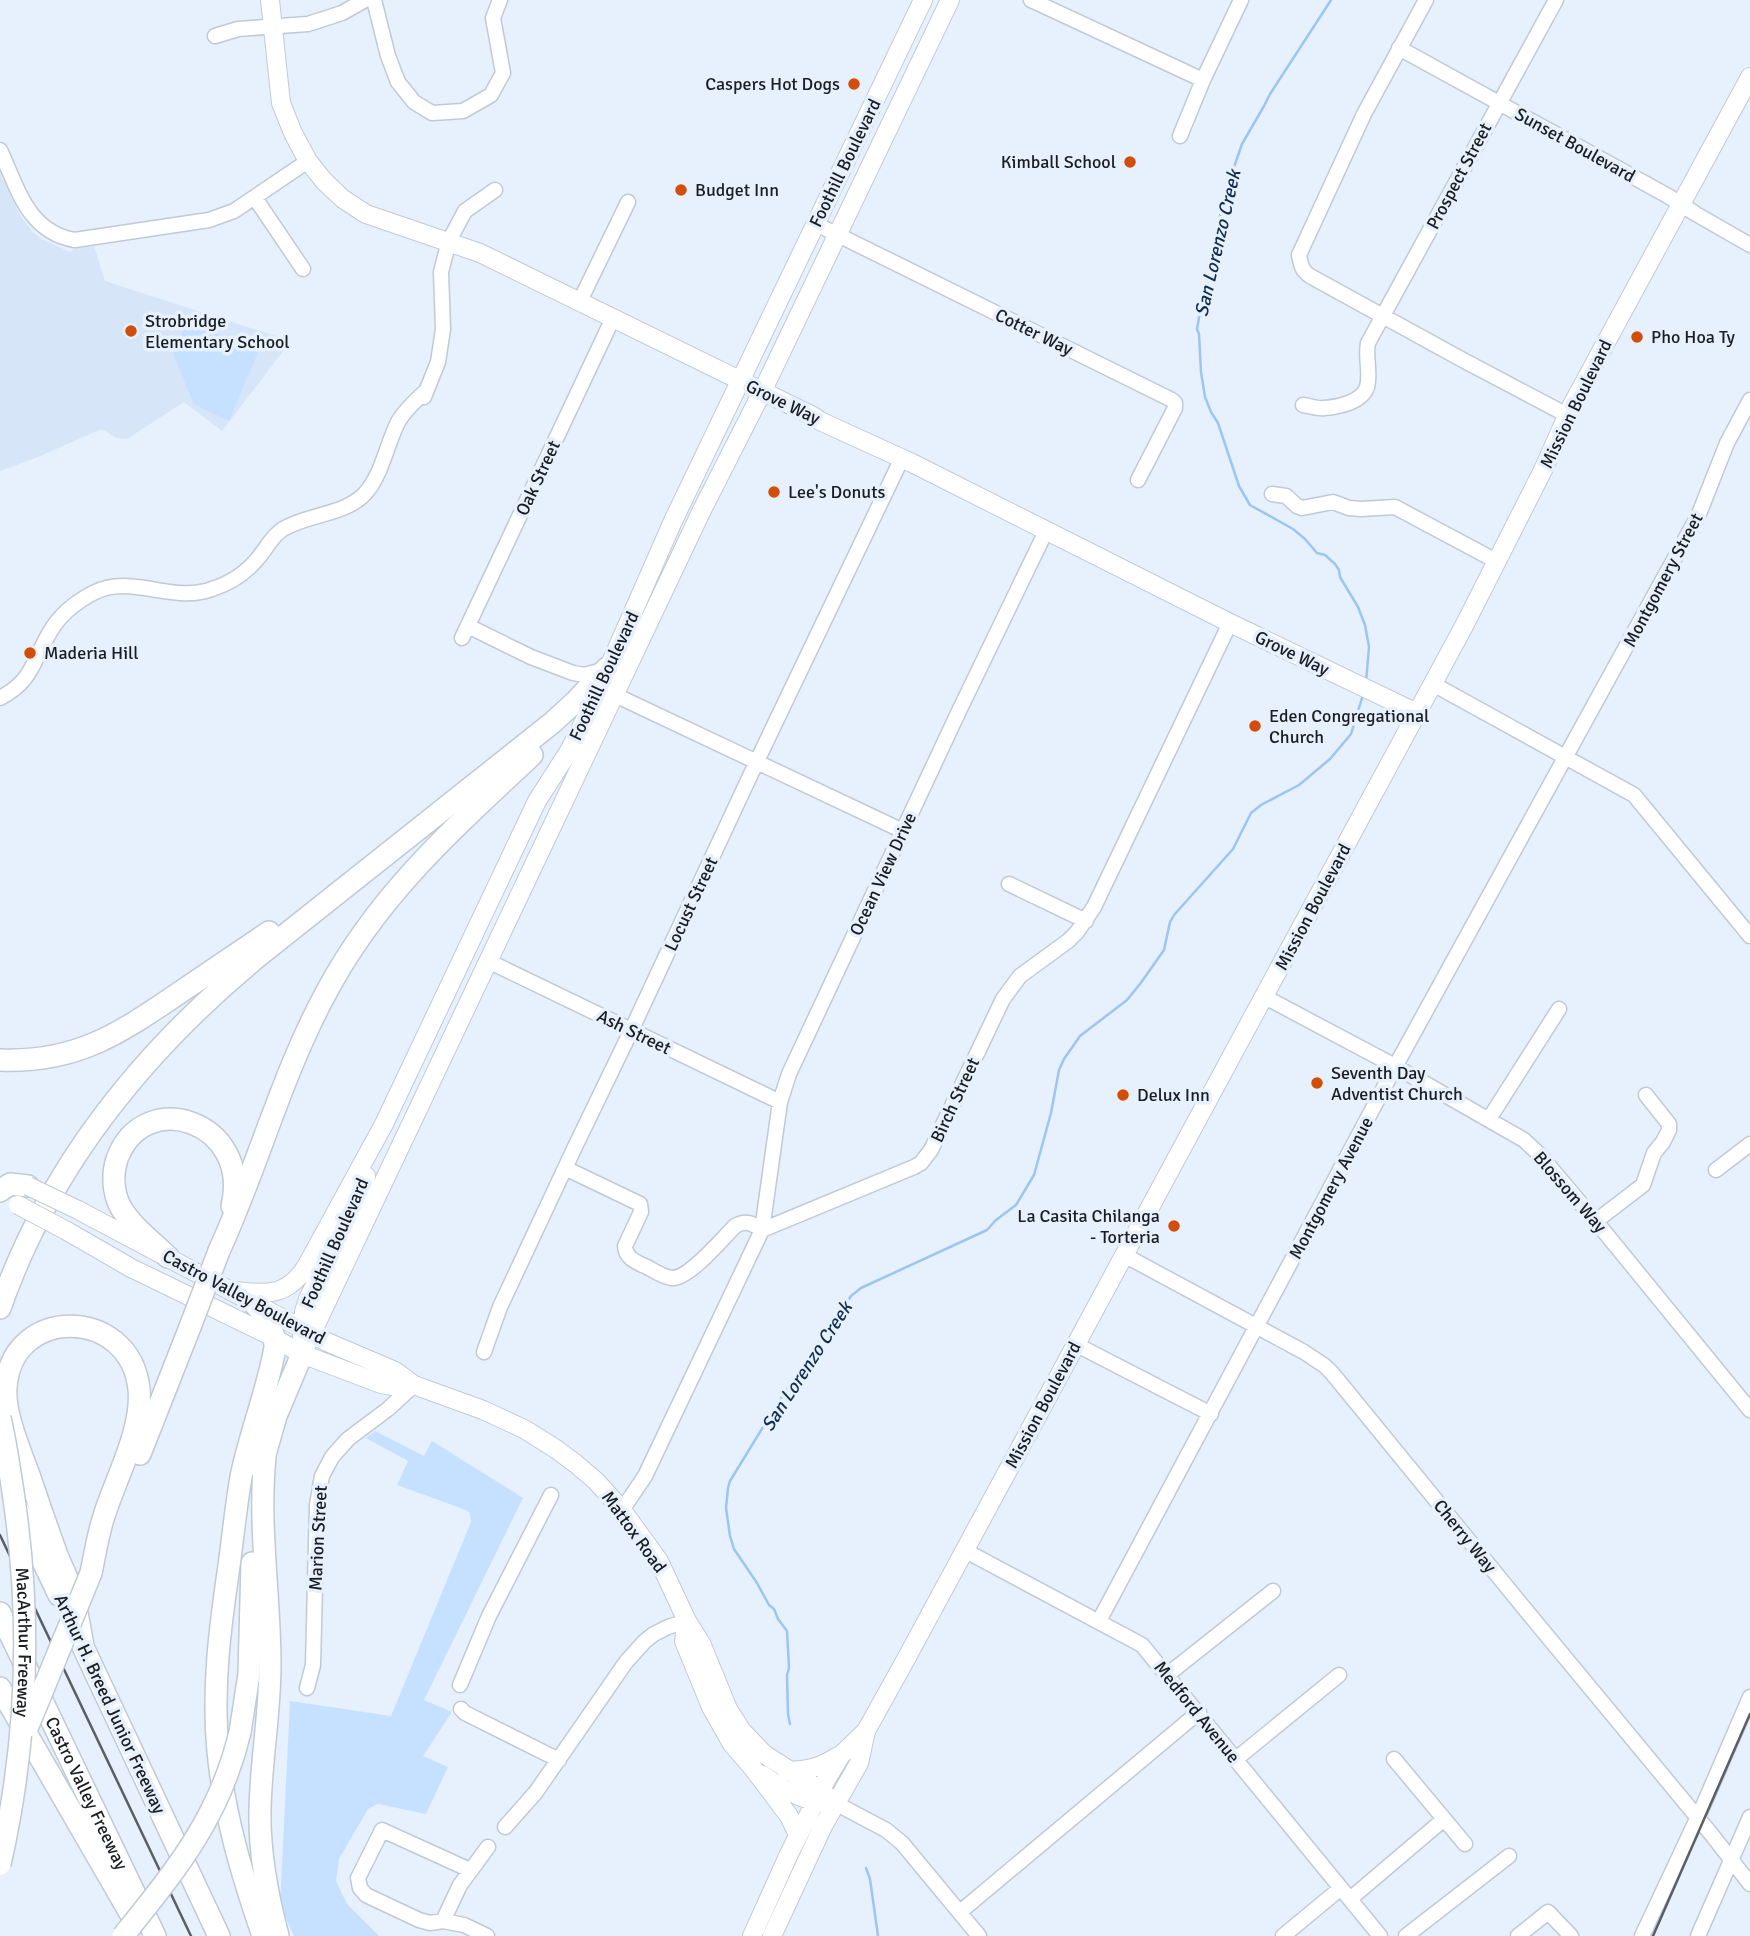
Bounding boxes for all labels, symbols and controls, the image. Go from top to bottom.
place label: Caspers Hot Dogs [705,73,840,95]
marker: Caspers Hot Dogs [846,76,862,92]
street label: Foothill Boulevard [804,95,886,231]
street label: Sunset Boulevard [1511,103,1639,187]
street label: Prospect Street [1422,119,1496,233]
place label: Kimball School [1001,151,1116,173]
marker: Kimball School [1122,154,1138,170]
water label: San Lorenzo Creek [1189,166,1247,319]
place label: Budget Inn [695,179,779,201]
marker: Budget Inn [673,182,689,198]
street label: Cotter Way [991,304,1077,361]
place label: Strobridge Elementary School [145,310,290,353]
marker: Strobridge Elementary School [123,323,139,339]
place label: Pho Hoa Ty [1651,326,1735,348]
marker: Pho Hoa Ty [1629,329,1645,345]
street label: Mission Boulevard [1535,336,1617,472]
street label: Grove Way [742,375,824,430]
street label: Oak Street [511,437,565,519]
place label: Lee's Donuts [788,481,885,503]
marker: Lee's Donuts [766,484,782,500]
street label: Montgomery Street [1618,509,1708,651]
street label: Foothill Boulevard [564,608,644,744]
street label: Grove Way [1251,626,1333,681]
place label: Maderia Hill [44,642,138,664]
marker: Maderia Hill [22,645,38,661]
place label: Eden Congregational Church [1269,705,1429,748]
marker: Eden Congregational Church [1247,718,1263,734]
street label: Ocean View Drive [845,809,921,939]
street label: Mission Boulevard [1270,840,1356,974]
street label: Locust Street [660,853,722,955]
street label: Ash Street [593,1005,675,1059]
street label: Birch Street [926,1054,984,1146]
place label: Seventh Day Adventist Church [1331,1062,1463,1105]
marker: Seventh Day Adventist Church [1309,1075,1325,1091]
place label: Delux Inn [1137,1084,1210,1106]
marker: Delux Inn [1115,1087,1131,1103]
street label: Montgomery Avenue [1284,1113,1378,1263]
street label: Blossom Way [1529,1147,1612,1238]
street label: Foothill Boulevard [296,1175,374,1311]
place label: La Casita Chilanga - Torteria [1017,1205,1160,1248]
marker: La Casita Chilanga - Torteria [1166,1218,1182,1234]
street label: Castro Valley Boulevard [159,1245,329,1349]
water label: San Lorenzo Creek [756,1296,858,1436]
street label: Mission Boulevard [1000,1338,1086,1472]
street label: Marion Street [304,1485,332,1591]
street label: Mattox Road [597,1487,671,1577]
street label: Cherry Way [1429,1495,1502,1577]
street label: MacArthur Freeway [11,1567,36,1719]
street label: Arthur H. Breed Junior Freeway [49,1591,171,1818]
street label: Medford Avenue [1149,1657,1245,1767]
street label: Castro Valley Freeway [40,1713,133,1874]

